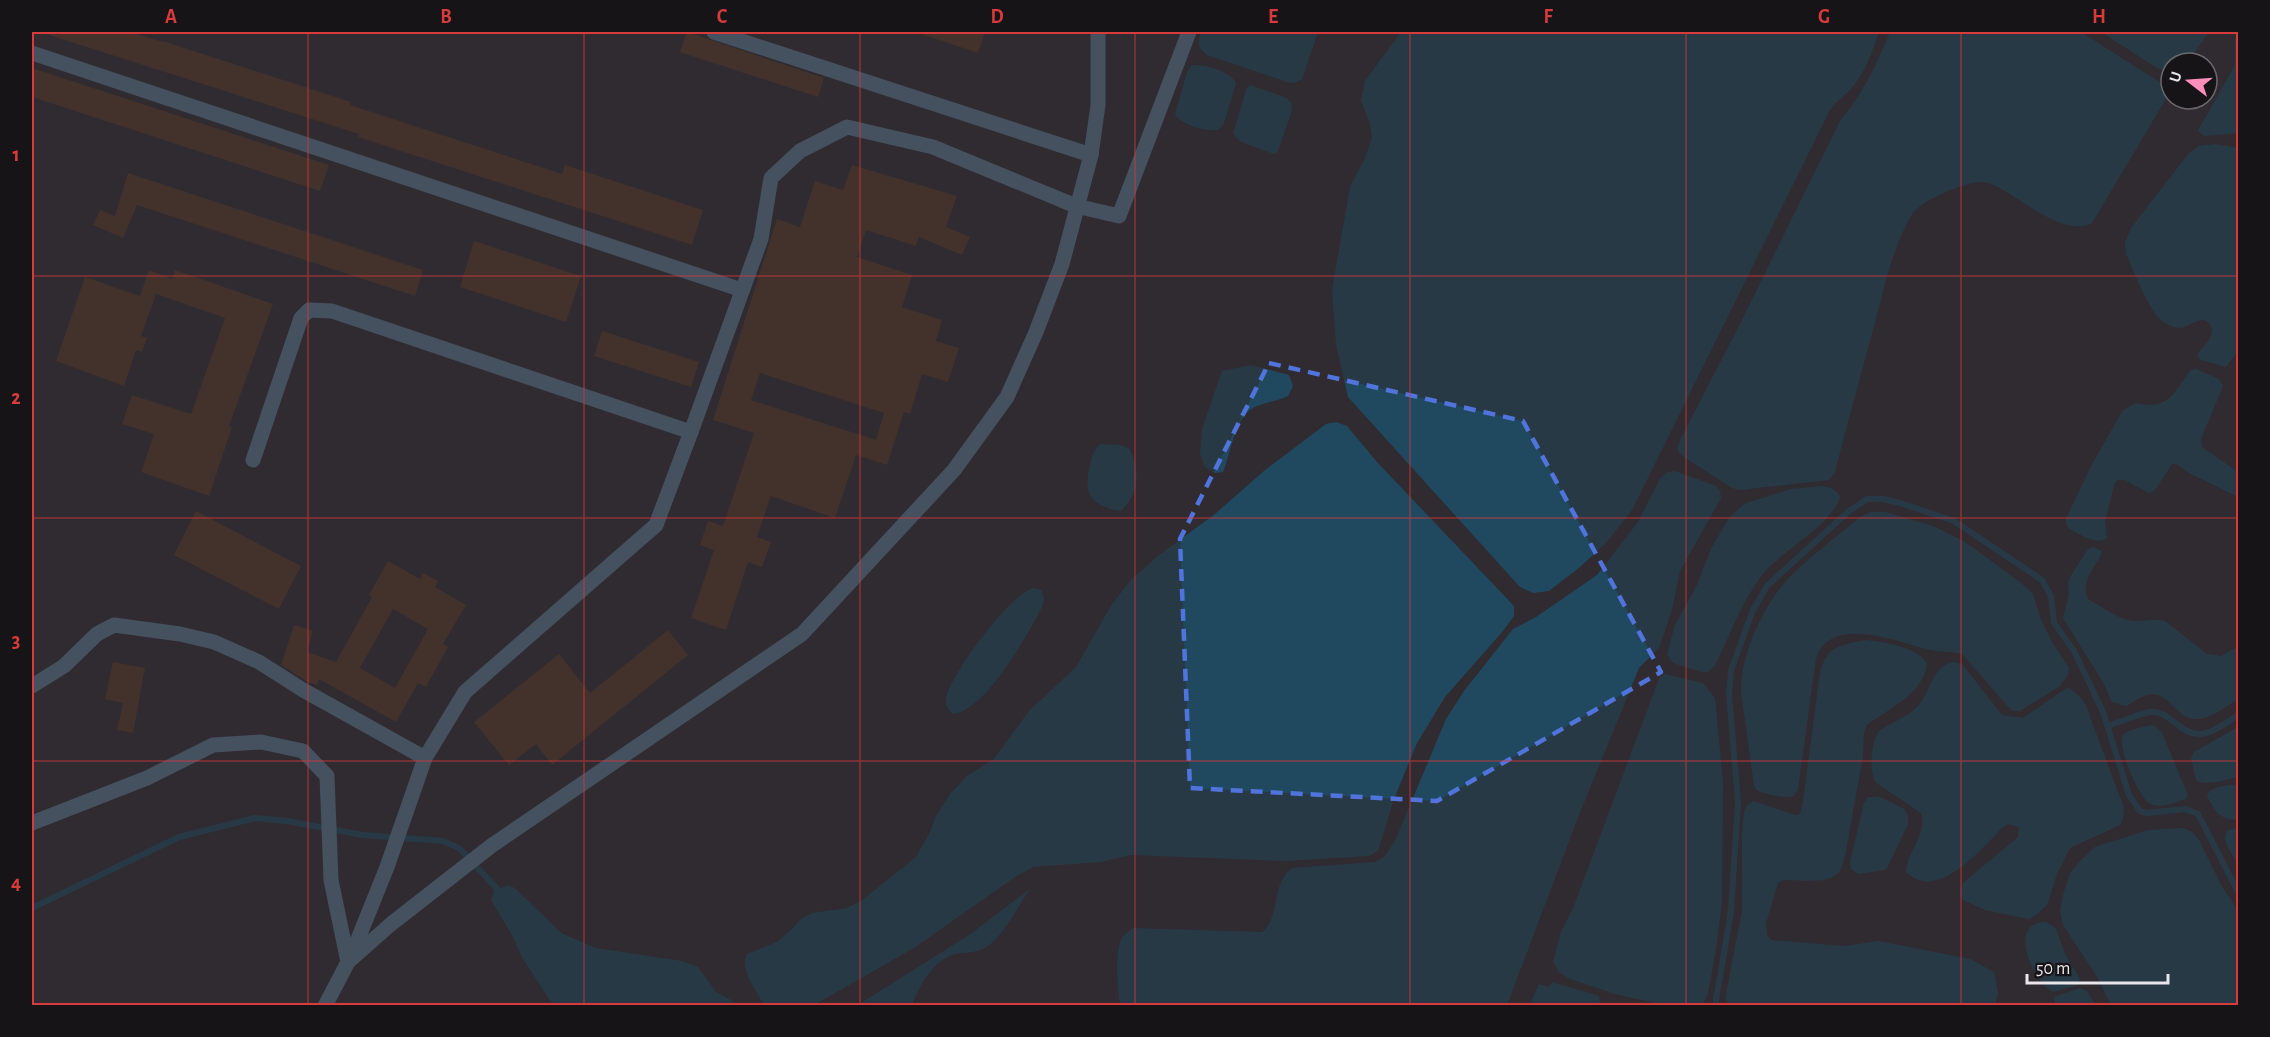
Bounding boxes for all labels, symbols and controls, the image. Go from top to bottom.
text: A [165,7,177,27]
text: B [440,7,452,27]
text: C [717,7,728,27]
text: D [990,7,1004,27]
text: E [1268,7,1278,27]
text: F [1543,7,1553,27]
text: G [1818,7,1830,27]
text: H [2092,7,2106,27]
north arrow [2159,51,2219,111]
text: U [2166,70,2185,84]
text: 1 [12,145,20,165]
text: 2 [11,388,21,408]
text: 3 [12,631,20,651]
text: 4 [11,873,21,893]
scale bar [2027,947,2168,985]
text: 50 m [2036,960,2070,978]

